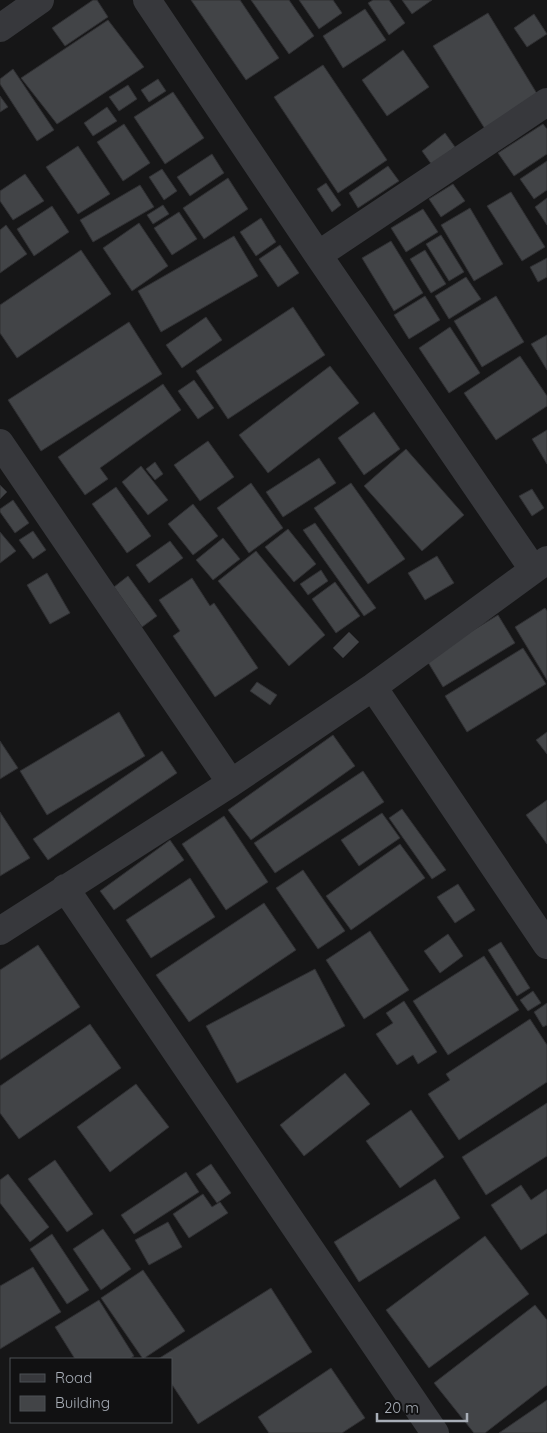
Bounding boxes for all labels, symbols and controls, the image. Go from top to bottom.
legend [10,1358,172,1423]
text: Road [55,1368,92,1387]
scale bar [377,1390,467,1422]
text: Building [55,1393,110,1412]
text: 20 m [384,1398,419,1417]

